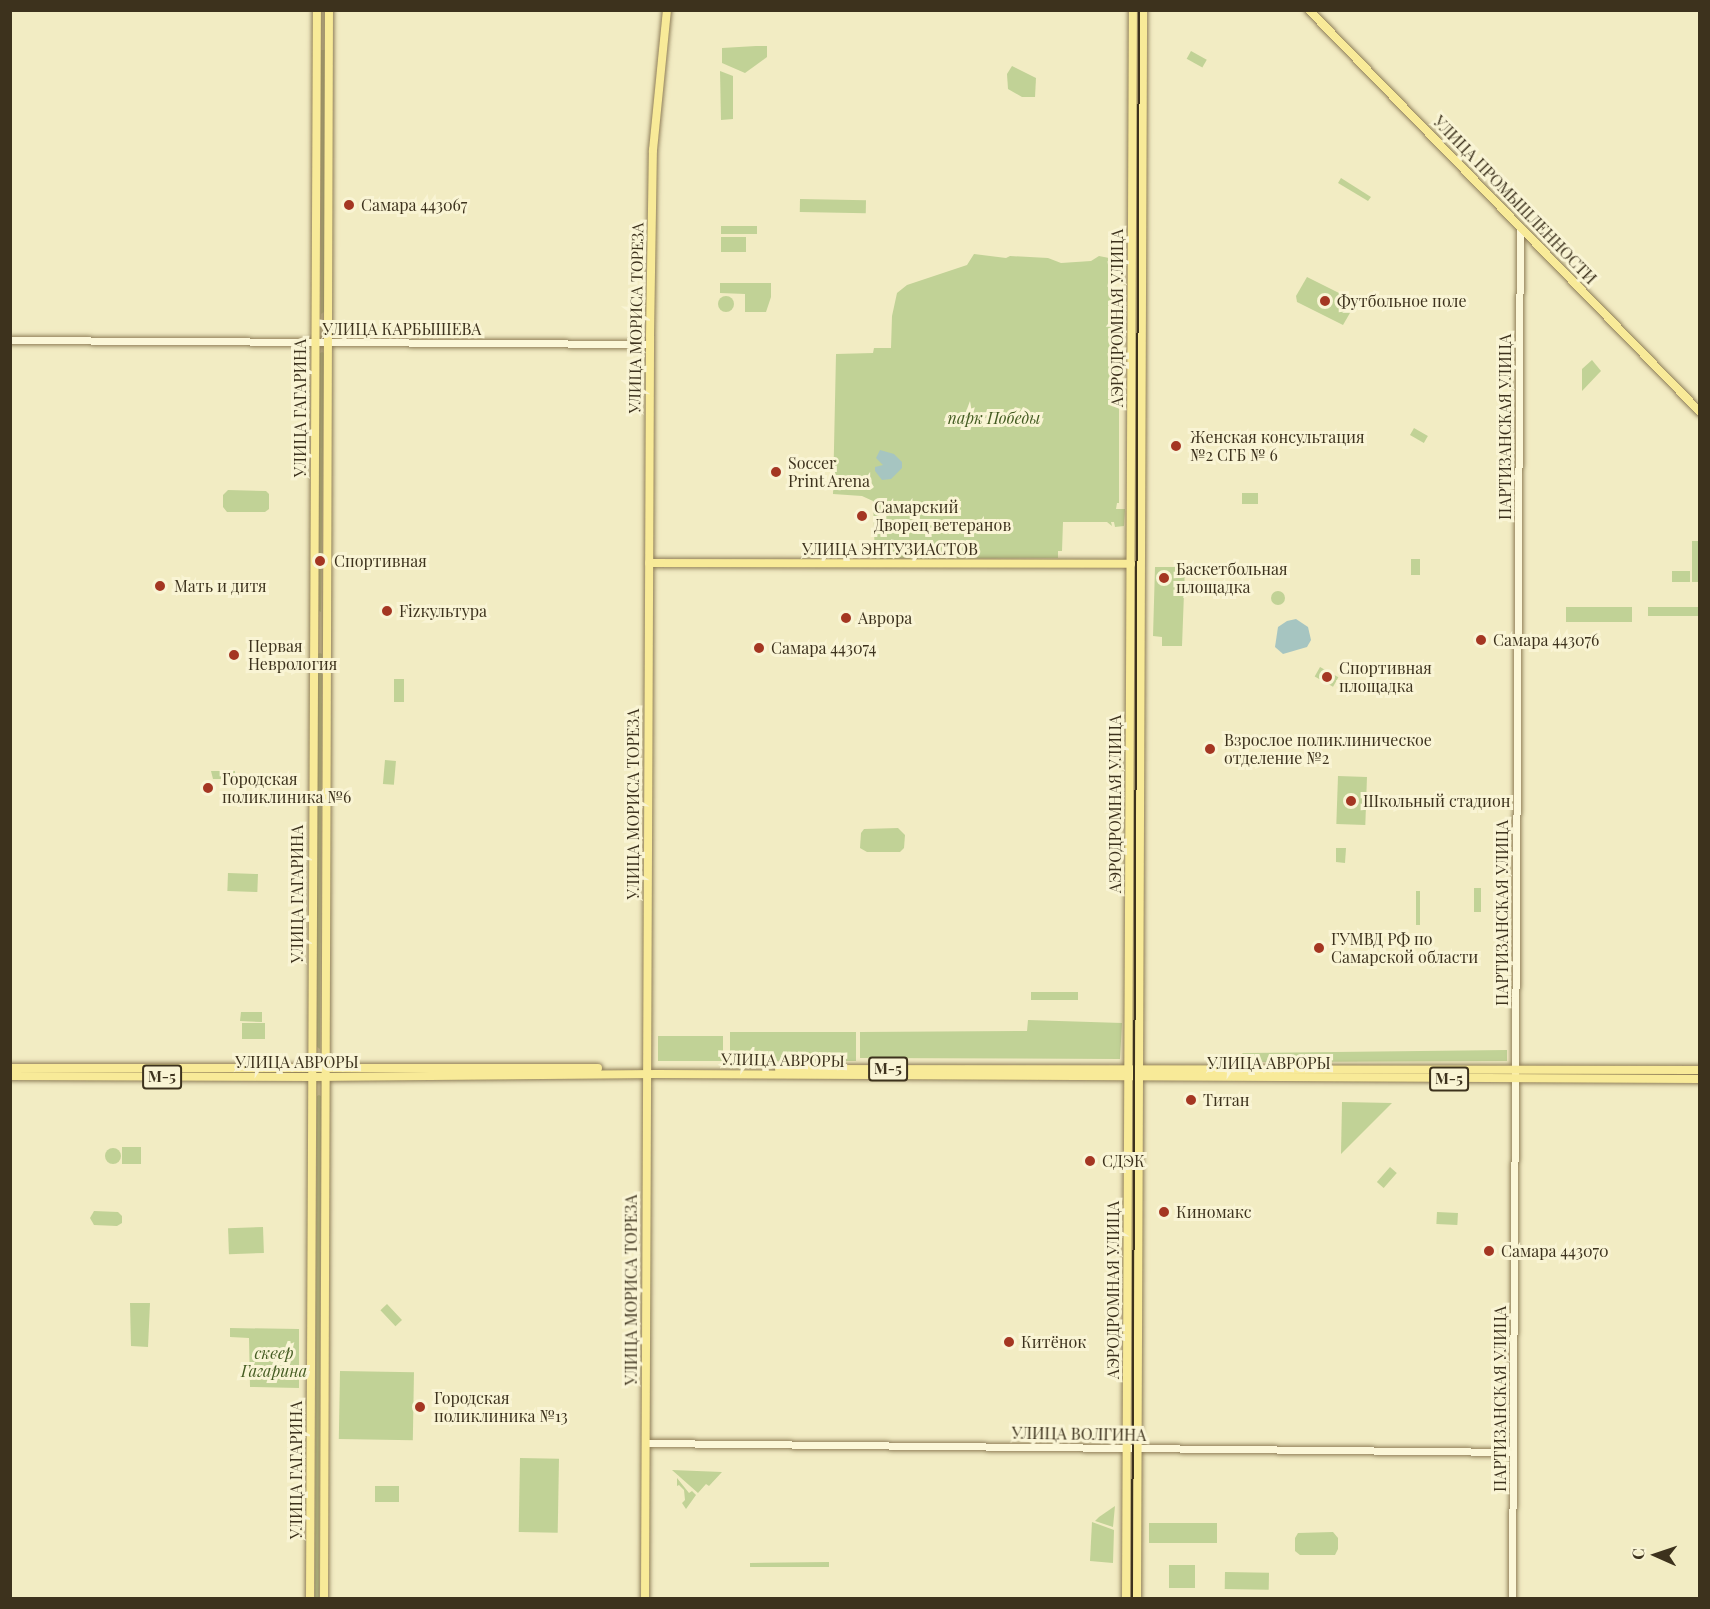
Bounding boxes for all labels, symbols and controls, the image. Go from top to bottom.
street label: УЛИЦА ПРОМЫШЛЕННОСТИ [1429,112,1601,288]
place label: Самара 443067 [361,195,468,215]
marker: Самара 443067 [342,198,356,212]
street label: УЛИЦА МОРИСА ТОРЕЗА [625,222,647,414]
street label: АЭРОДРОМНАЯ УЛИЦА [1107,229,1127,407]
place label: Футбольное поле [1337,291,1467,311]
marker: Футбольное поле [1318,294,1332,308]
street label: УЛИЦА КАРБЫШЕВА [323,319,481,339]
street label: ПАРТИЗАНСКАЯ УЛИЦА [1495,334,1515,520]
street label: УЛИЦА ГАГАРИНА [290,339,310,477]
park label: парк Победы [948,408,1040,428]
place label: Женская консультация №2 СГБ № 6 [1190,427,1365,465]
marker: Женская консультация №2 СГБ № 6 [1167,437,1185,455]
place label: Soccer Print Arena [788,453,871,491]
marker: Soccer Print Arena [769,465,783,479]
place label: Самарский Дворец ветеранов [874,497,1011,535]
marker: Самарский Дворец ветеранов [855,509,869,523]
street label: УЛИЦА ЭНТУЗИАСТОВ [802,539,978,559]
place label: Спортивная [334,551,427,571]
marker: Спортивная [311,552,329,570]
place label: Баскетбольная площадка [1176,559,1287,597]
marker: Баскетбольная площадка [1157,571,1171,585]
place label: Мать и дитя [174,576,267,596]
marker: Мать и дитя [151,577,169,595]
place label: Fizкультура [399,601,487,621]
marker: Fizкультура [380,604,394,618]
place label: Аврора [858,608,912,628]
marker: Аврора [839,611,853,625]
place label: Самара 443076 [1493,630,1600,650]
marker: Самара 443076 [1474,633,1488,647]
place label: Первая Неврология [248,636,337,674]
place label: Самара 443074 [771,638,877,658]
marker: Самара 443074 [752,641,766,655]
marker: Первая Неврология [225,646,243,664]
place label: Спортивная площадка [1339,658,1432,696]
marker: Спортивная площадка [1320,670,1334,684]
street label: УЛИЦА МОРИСА ТОРЕЗА [623,709,643,899]
street label: АЭРОДРОМНАЯ УЛИЦА [1105,715,1125,893]
place label: Взрослое поликлиническое отделение №2 [1224,730,1432,768]
marker: Взрослое поликлиническое отделение №2 [1201,740,1219,758]
place label: Городская поликлиника №6 [222,769,351,807]
marker: Городская поликлиника №6 [199,779,217,797]
place label: Школьный стадион [1363,791,1510,811]
marker: Школьный стадион [1344,794,1358,808]
street label: ПАРТИЗАНСКАЯ УЛИЦА [1492,820,1512,1006]
street label: УЛИЦА ГАГАРИНА [287,825,307,963]
place label: ГУМВД РФ по Самарской области [1331,929,1478,967]
marker: ГУМВД РФ по Самарской области [1312,941,1326,955]
street label: УЛИЦА АВРОРЫ [721,1049,845,1071]
street label: УЛИЦА АВРОРЫ [235,1052,359,1072]
street label: УЛИЦА АВРОРЫ [1207,1053,1331,1073]
road number: М-5 [867,1057,909,1081]
road number: М-5 [141,1065,183,1089]
road number: М-5 [1428,1067,1470,1091]
place label: Титан [1203,1090,1250,1110]
marker: Титан [1184,1093,1198,1107]
place label: СДЭК [1102,1151,1145,1171]
marker: СДЭК [1083,1154,1097,1168]
street label: УЛИЦА МОРИСА ТОРЕЗА [621,1195,641,1385]
street label: АЭРОДРОМНАЯ УЛИЦА [1103,1201,1123,1379]
place label: Киномакс [1176,1202,1251,1222]
marker: Киномакс [1157,1205,1171,1219]
place label: Самара 443070 [1501,1241,1609,1261]
marker: Самара 443070 [1482,1244,1496,1258]
street label: ПАРТИЗАНСКАЯ УЛИЦА [1490,1306,1510,1492]
place label: Китёнок [1021,1332,1087,1352]
marker: Китёнок [1002,1335,1016,1349]
park label: сквер Гагарина [241,1343,307,1381]
place label: Городская поликлиника №13 [434,1388,568,1426]
marker: Городская поликлиника №13 [411,1398,429,1416]
street label: УЛИЦА ГАГАРИНА [286,1401,306,1539]
street label: УЛИЦА ВОЛГИНА [1012,1423,1146,1445]
north arrow [1626,1525,1686,1585]
text: С [1627,1548,1648,1560]

